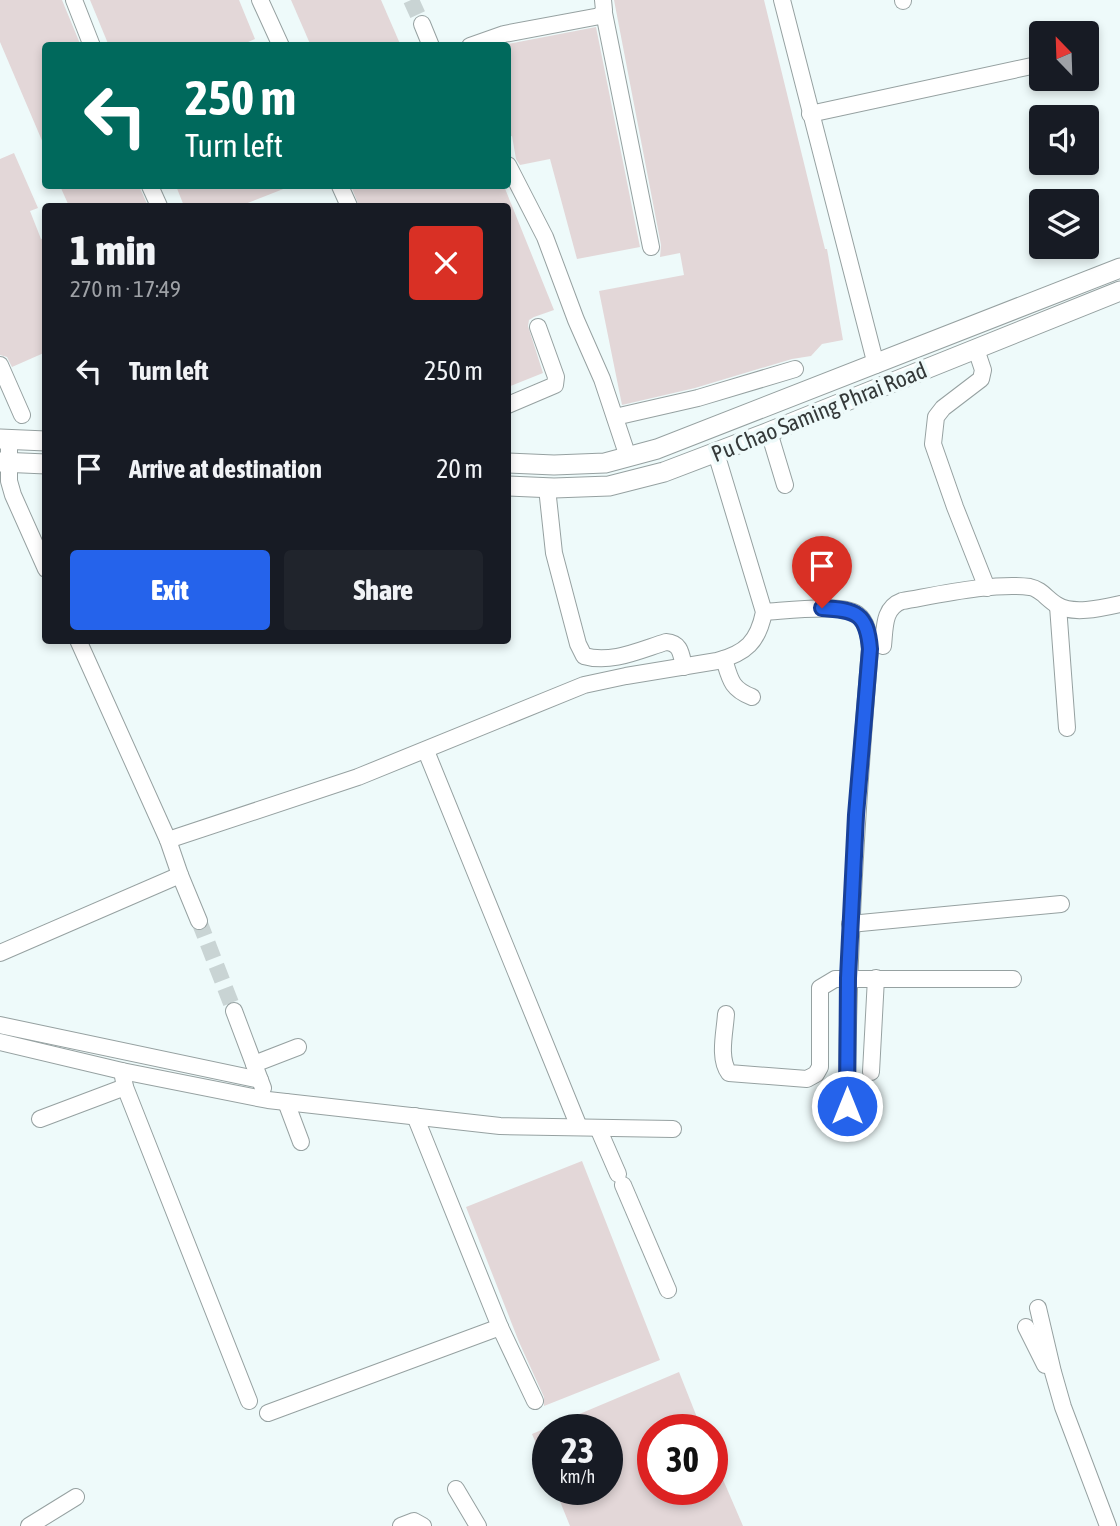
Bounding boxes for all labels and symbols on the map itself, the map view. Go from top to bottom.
north arrow [1029,21,1099,91]
street label: Pu Chao Saming Phrai Road [708,357,930,467]
pin [792,536,852,608]
position arrow [810,1069,884,1143]
speed limit sign: 30 [637,1414,728,1505]

